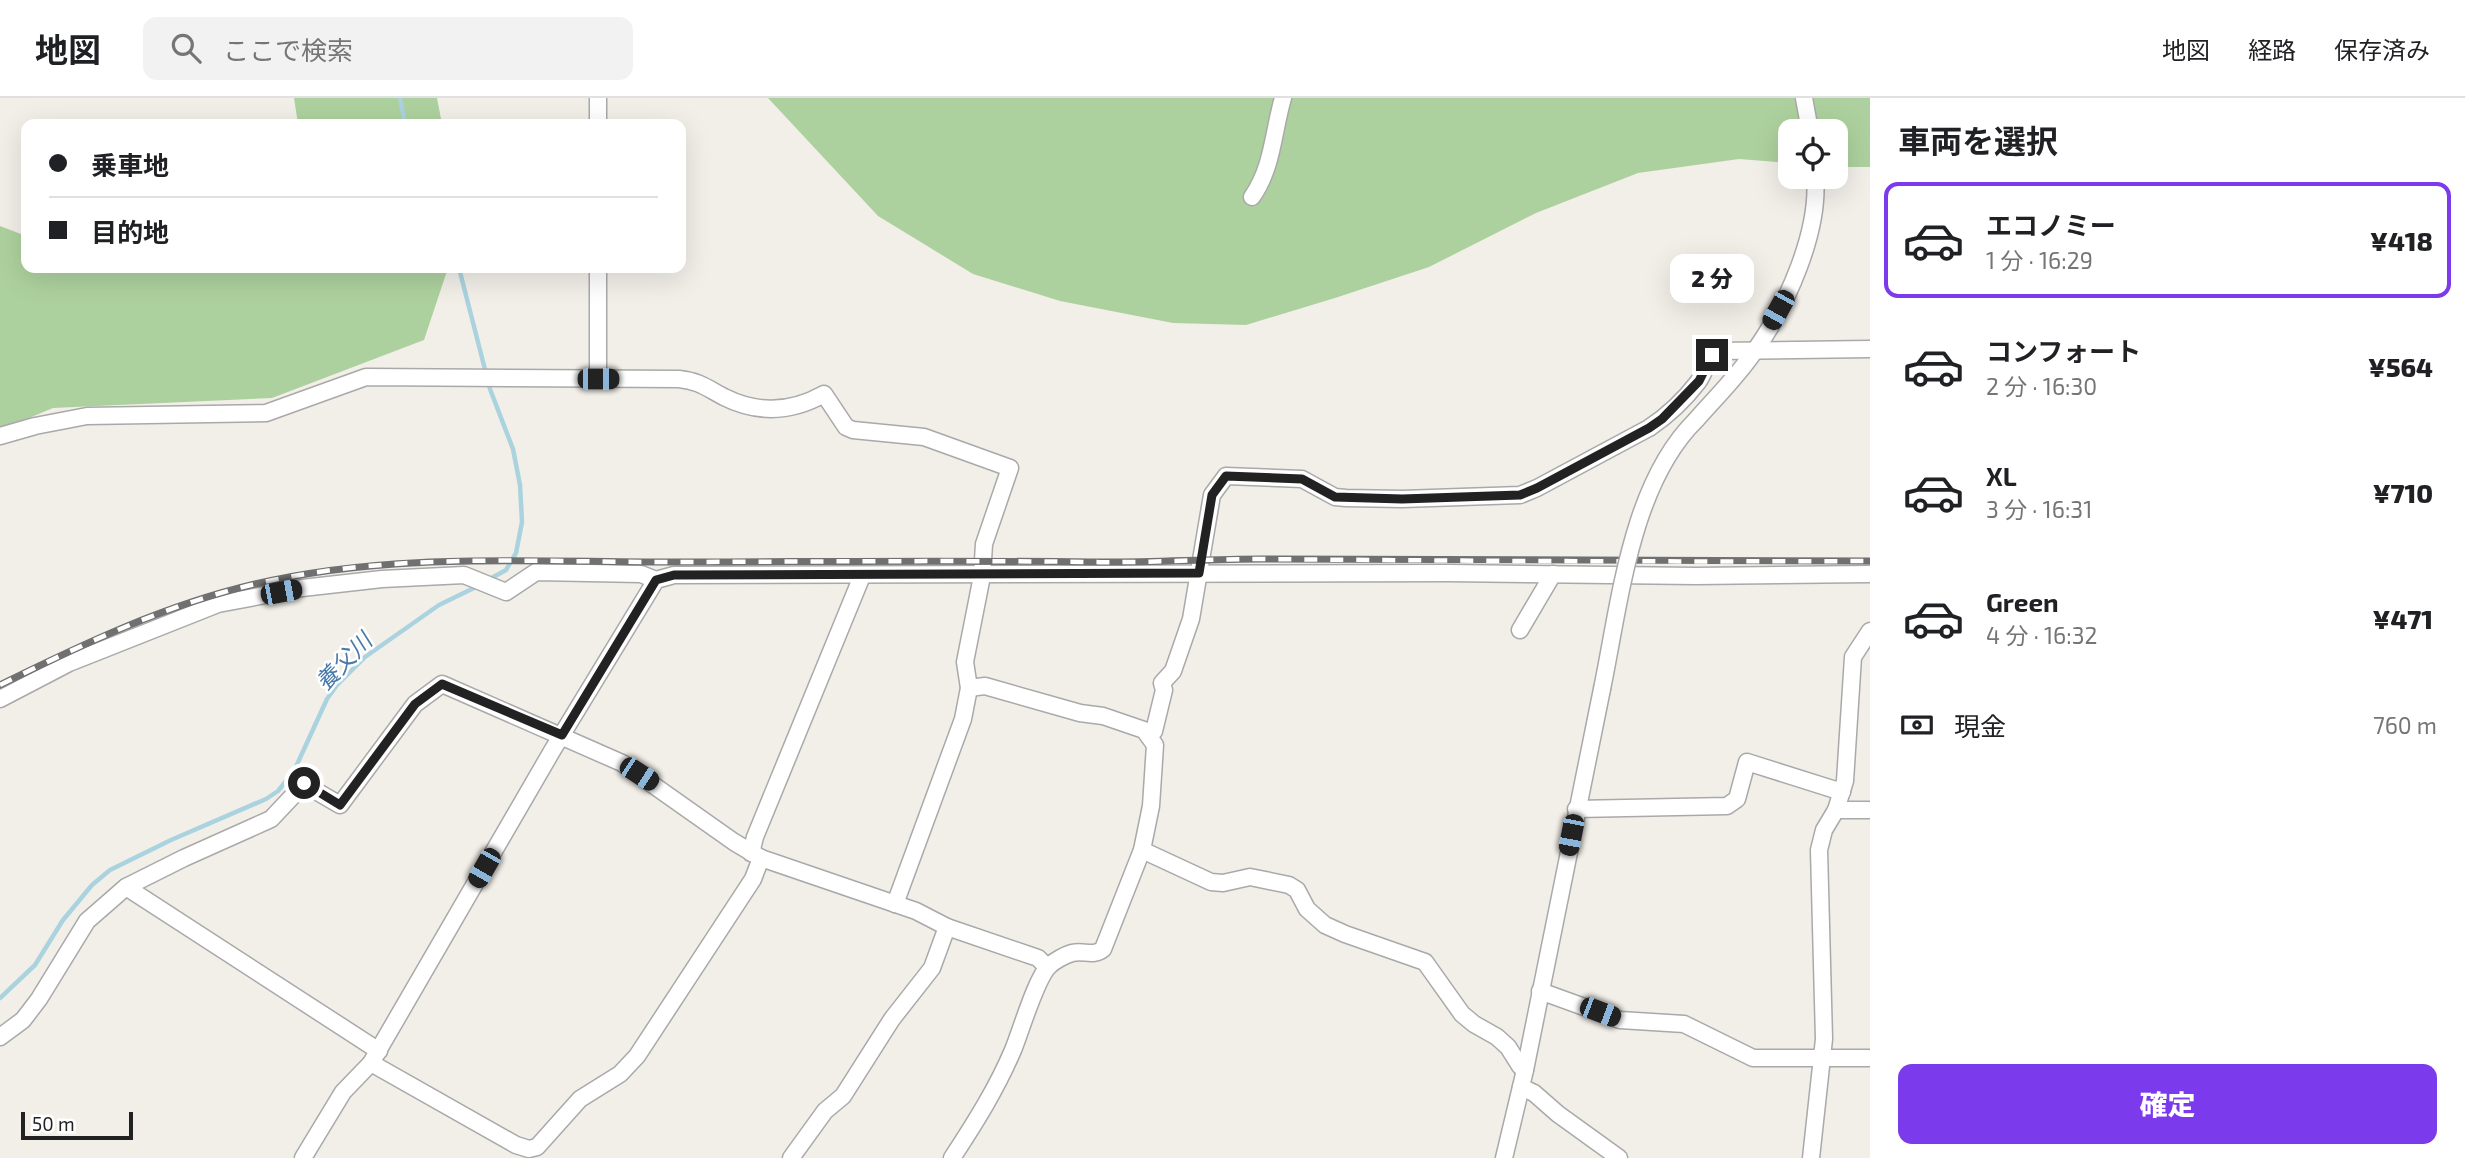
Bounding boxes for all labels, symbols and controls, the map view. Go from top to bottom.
search box [143,17,633,80]
text: 地図 [35,29,101,69]
icon: search [167,29,205,67]
text: ここで検索 [223,34,353,65]
text: 地図 [2162,35,2210,64]
text: 経路 [2248,35,2296,64]
text: 保存済み [2334,35,2430,64]
map controls [1778,119,1848,189]
button: locate [1778,119,1848,189]
text: 車両を選択 [1898,121,2058,159]
text: 乗車地 [91,149,169,180]
icon: car [1902,209,1965,272]
text: エコノミー [1986,209,2116,240]
text: 目的地 [91,216,169,247]
text: ¥418 [2370,225,2433,256]
text: 1 分 · 16:29 [1986,246,2093,274]
callout: 2 分 [1670,254,1754,302]
text: 2 分 [1691,264,1733,292]
car [1759,287,1798,333]
icon: car [1902,335,1965,398]
text: コンフォート [1986,335,2141,366]
route end [1696,339,1728,371]
text: ¥564 [2368,351,2433,382]
car [578,369,620,390]
text: 2 分 · 16:30 [1986,372,2097,400]
text: XL [1986,460,2017,491]
icon: car [1902,461,1965,524]
text: ¥710 [2373,477,2433,508]
text: 3 分 · 16:31 [1986,495,2092,523]
car [259,578,304,606]
text: Green [1986,586,2059,617]
icon: car [1902,587,1965,650]
text: ¥471 [2373,603,2433,634]
text: 4 分 · 16:32 [1986,621,2097,649]
water label: 養父川 [309,624,379,696]
icon: cash [1898,706,1936,744]
text: 現金 [1954,710,2006,741]
text: 760 m [2373,711,2437,739]
car [616,754,663,794]
route start [288,767,320,799]
car [1557,812,1586,858]
car [465,845,504,891]
car [1577,995,1624,1029]
button: 確定 [1898,1064,2437,1144]
scale bar [21,1109,133,1141]
text: 50 m [32,1112,75,1135]

